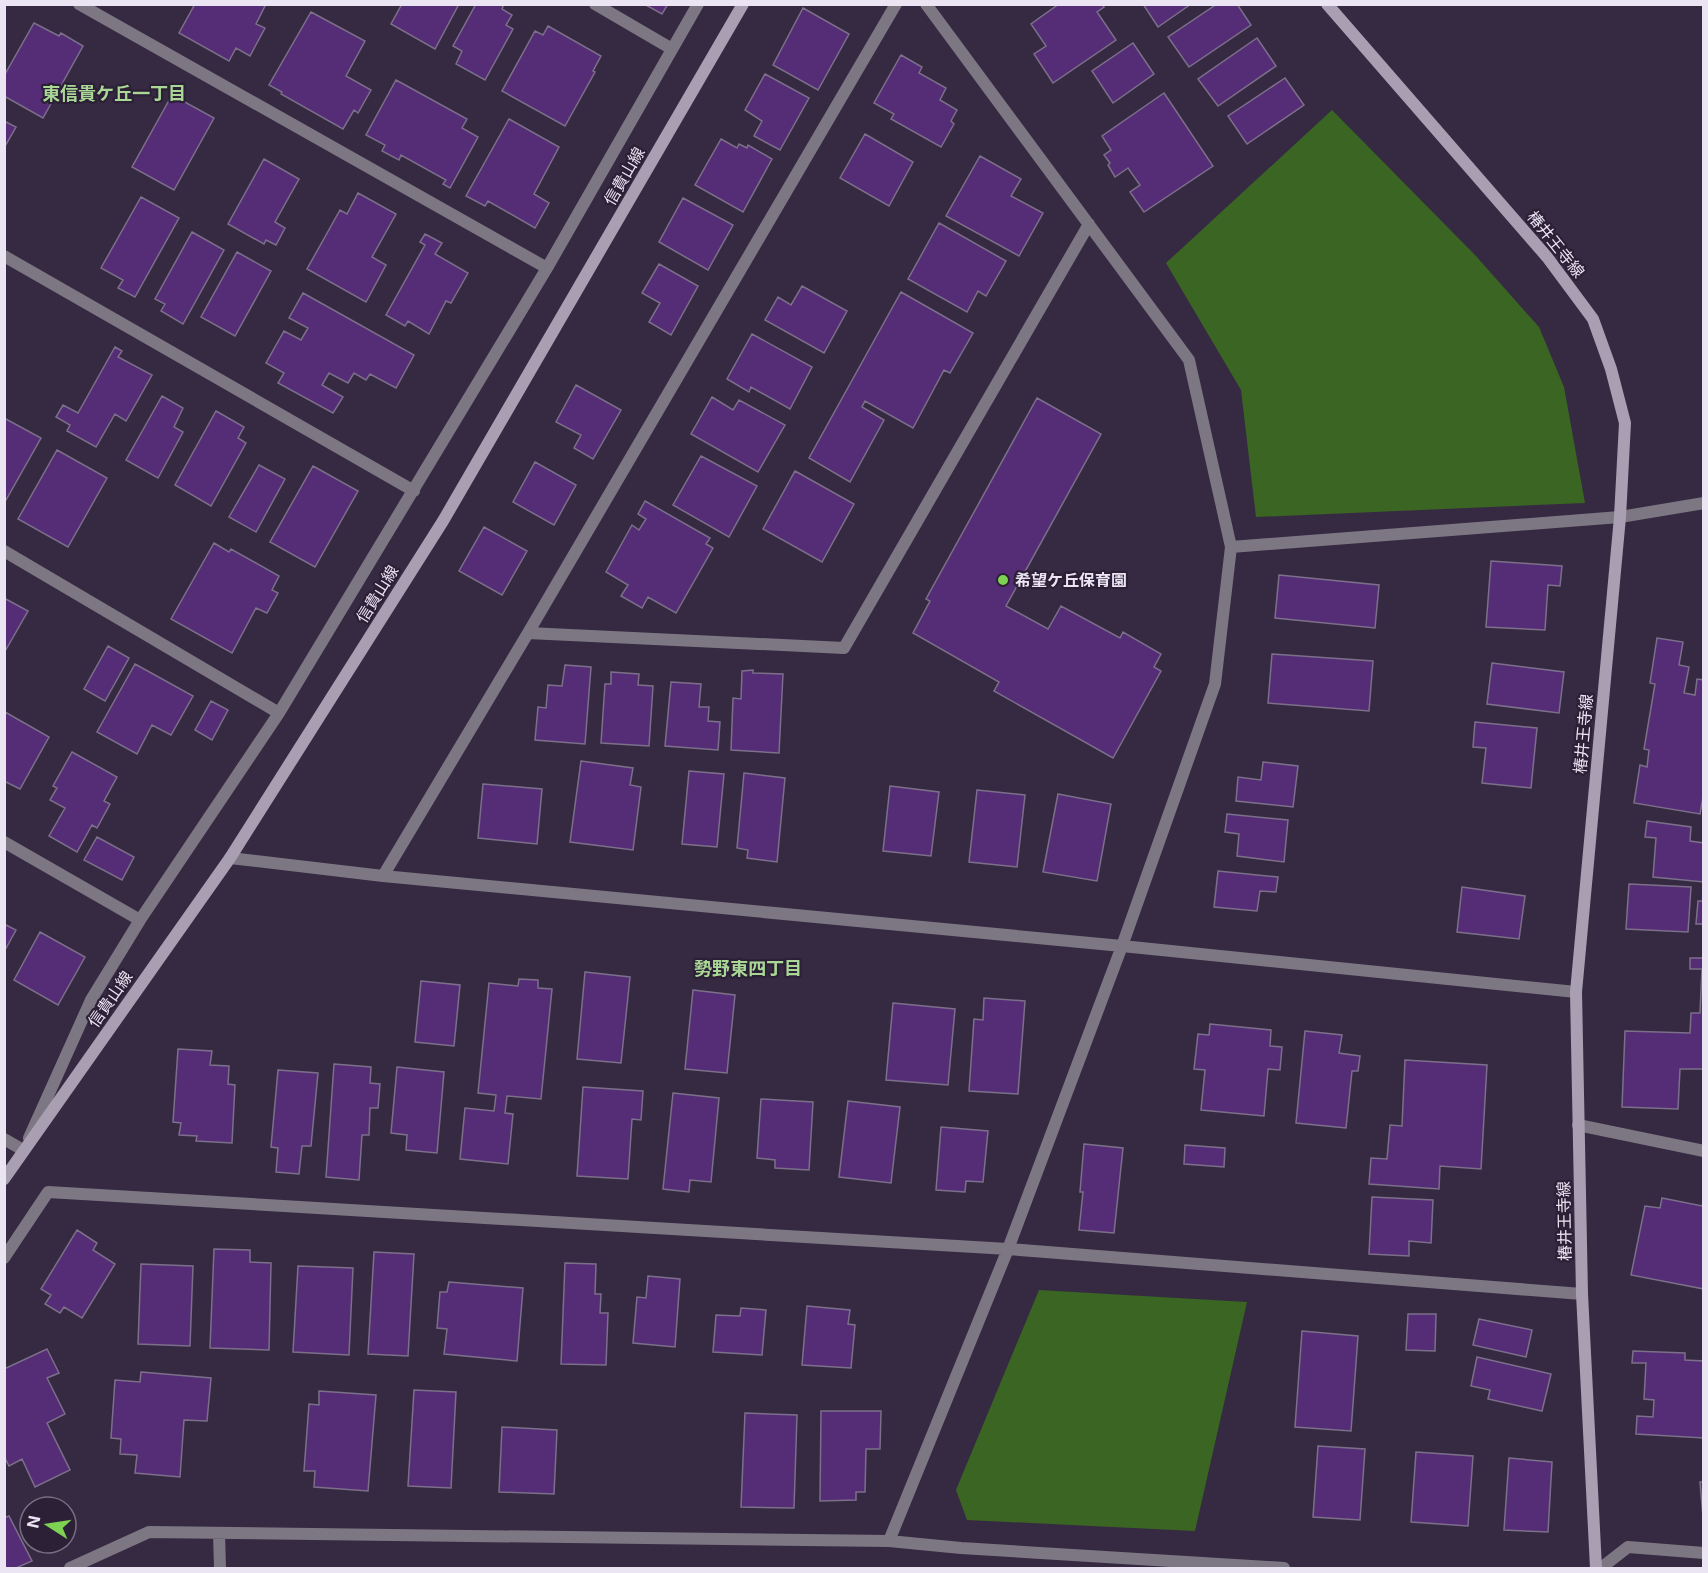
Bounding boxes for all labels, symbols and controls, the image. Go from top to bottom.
district label: 東信貴ケ丘一丁目 [42,83,186,104]
street label: 信貴山線 [599,143,649,209]
street label: 椿井王寺線 [1523,207,1589,281]
street label: 信貴山線 [352,562,402,626]
place label: 希望ケ丘保育園 [1015,570,1127,590]
marker: 希望ケ丘保育園 [996,573,1010,587]
street label: 椿井王寺線 [1570,693,1596,775]
district label: 勢野東四丁目 [694,958,802,979]
street label: 信貴山線 [83,967,137,1031]
street label: 椿井王寺線 [1553,1181,1575,1261]
north arrow [18,1495,78,1555]
text: N [22,1514,44,1530]

